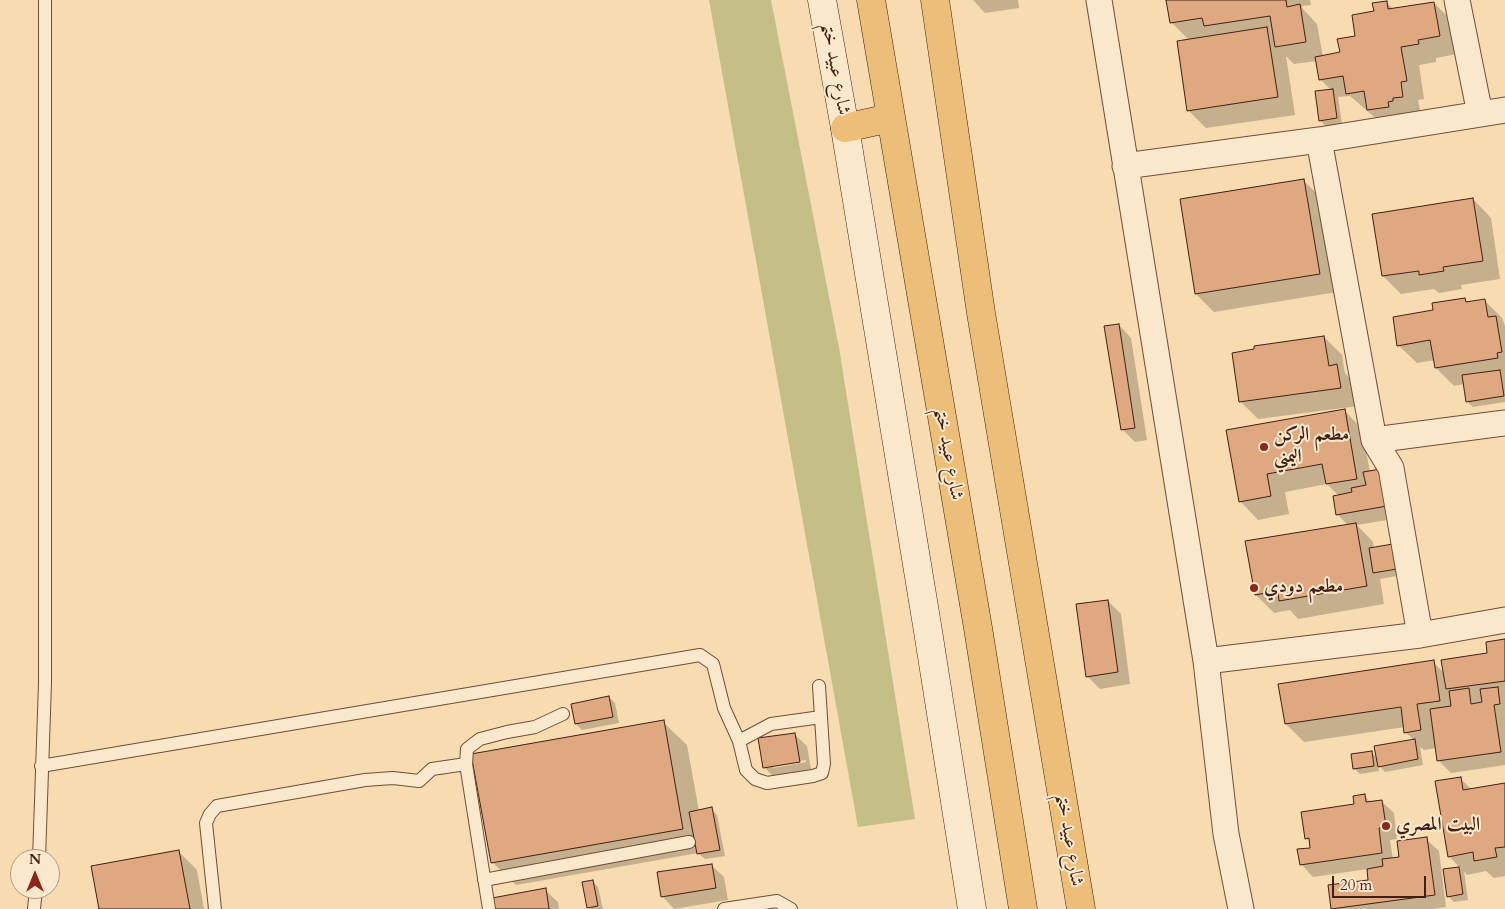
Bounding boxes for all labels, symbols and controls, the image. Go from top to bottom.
street label: شارع عبيد ختم [816,21,854,117]
street label: شارع عبيد ختم [929,406,967,502]
place label: مطعم الركن اليمني [1274,425,1349,469]
marker: مطعم الركن اليمني [1258,441,1270,453]
place label: مطعم دودي [1264,577,1343,599]
marker: مطعم دودي [1248,582,1260,594]
street label: شارع عبيد ختم [1050,792,1088,888]
place label: البيت المصري [1396,815,1480,837]
marker: البيت المصري [1380,820,1392,832]
north arrow [10,849,60,899]
text: N [29,850,41,869]
scale bar [1335,866,1429,898]
text: 20 m [1340,875,1372,895]

